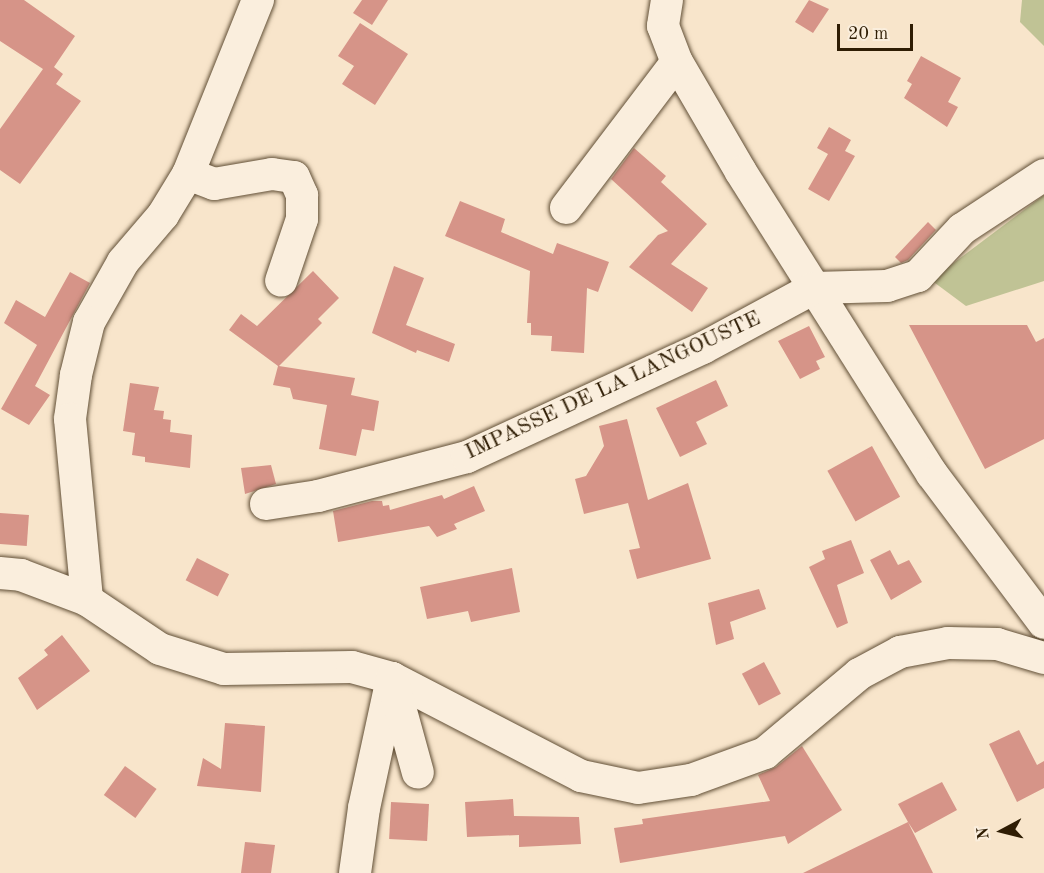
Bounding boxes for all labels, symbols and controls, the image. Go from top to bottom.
scale bar [840,12,916,50]
text: 20 m [848,25,888,43]
street label: IMPASSE DE LA LANGOUSTE [461,306,765,466]
north arrow [972,801,1032,861]
text: N [975,826,993,840]

